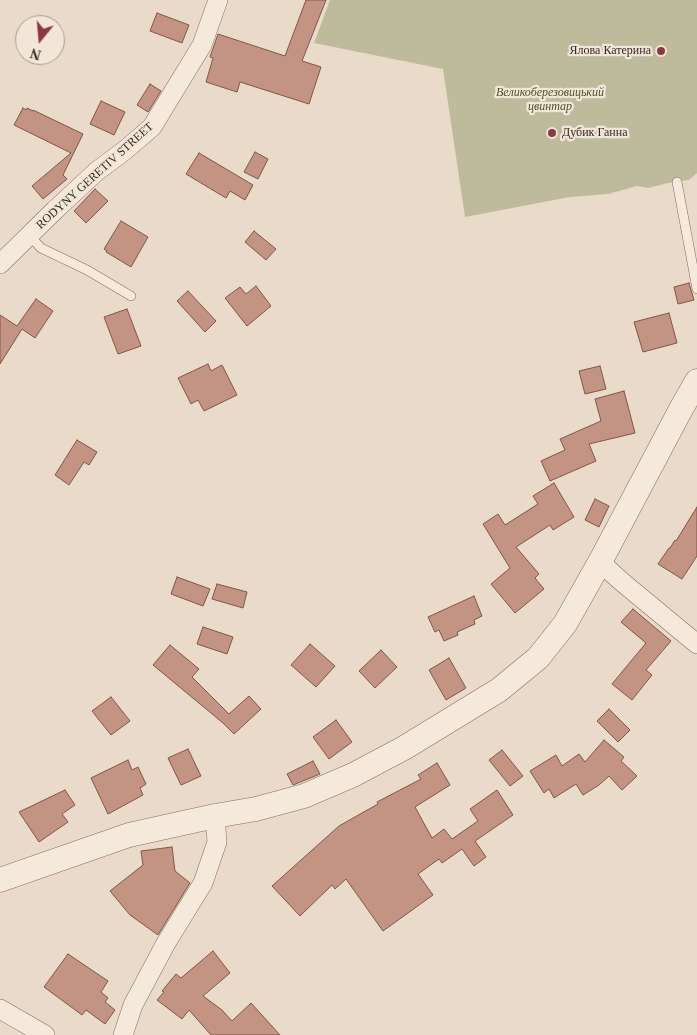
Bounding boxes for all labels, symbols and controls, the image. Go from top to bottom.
north arrow [15,15,65,65]
place label: Ялова Катерина [570,44,651,58]
text: N [29,45,43,63]
marker: Ялова Катерина [655,45,667,57]
park label: Великоберезовицький цвинтар [496,86,604,114]
street label: RODYNY GERETIV STREET [33,120,157,232]
place label: Дубик Ганна [562,126,628,140]
marker: Дубик Ганна [546,127,558,139]

